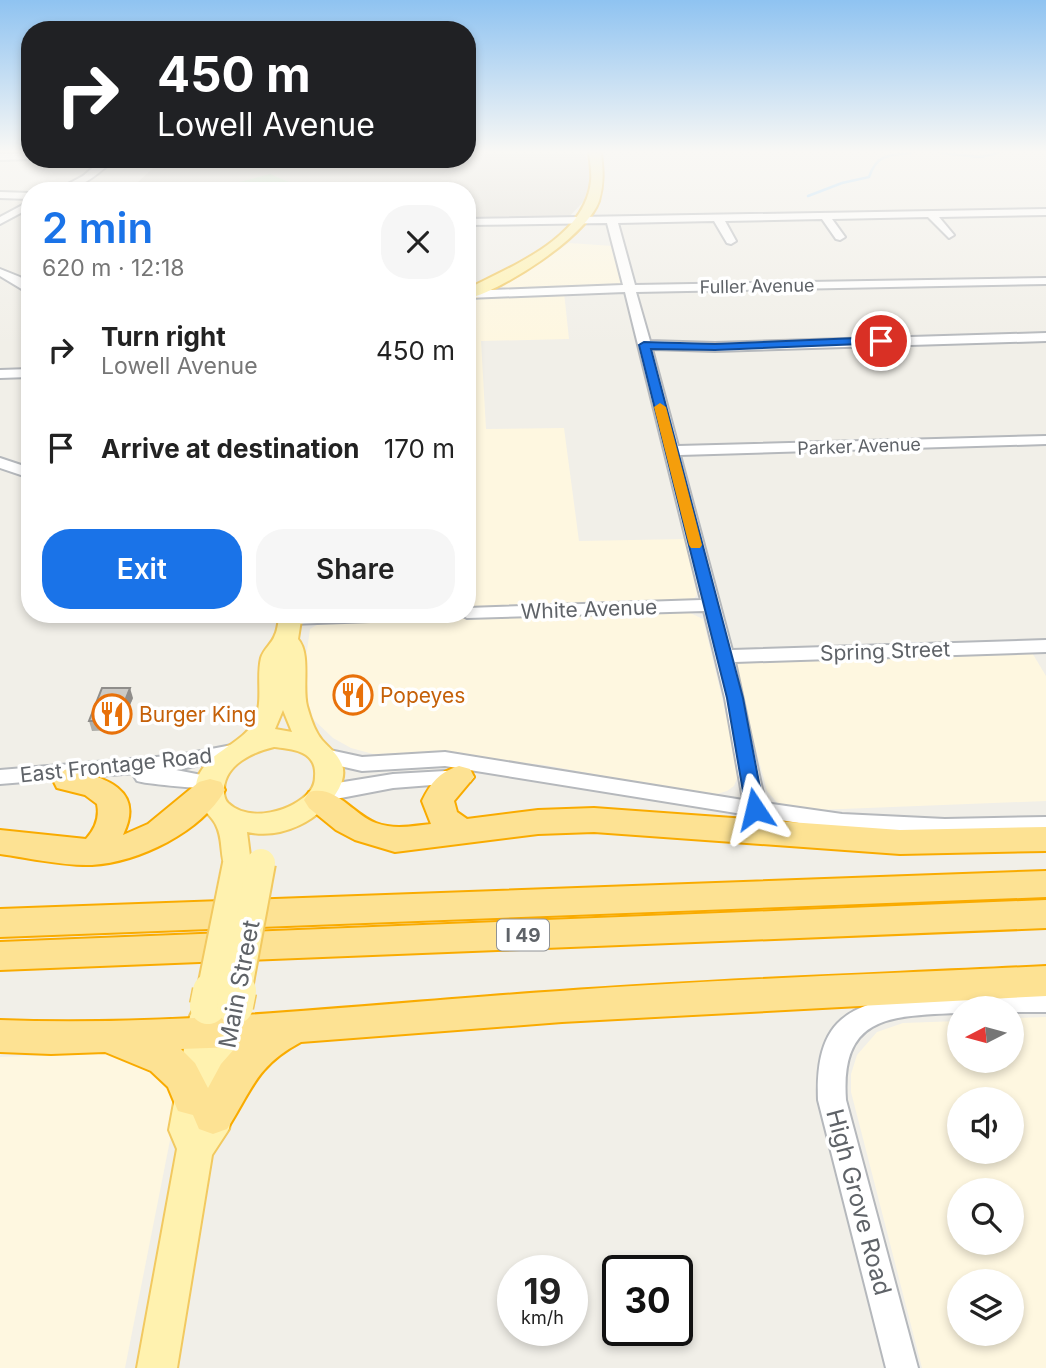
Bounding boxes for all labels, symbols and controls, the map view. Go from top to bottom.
text: 450 m [157,45,311,104]
icon: right [42,49,133,140]
text: Lowell Avenue [157,105,375,144]
text: 2 min [42,202,153,253]
button: close [381,205,455,279]
text: 620 m · 12:18 [42,254,185,282]
street label: Fuller Avenue [699,274,815,298]
pin [851,311,911,371]
text: Turn right [101,321,226,352]
icon: arrive [862,322,900,360]
icon: right [42,331,80,369]
text: 450 m [376,335,455,366]
text: Lowell Avenue [101,352,258,380]
icon: arrive [42,429,80,467]
text: Arrive at destination [101,433,360,464]
text: 170 m [384,433,455,464]
street label: Parker Avenue [797,433,921,459]
button: Exit [42,529,242,609]
button: Share [256,529,455,609]
street label: White Avenue [520,594,658,624]
street label: Spring Street [820,636,951,666]
restaurant icon: Popeyes [332,674,374,716]
place label: Popeyes [380,683,465,708]
restaurant icon: Burger King [91,693,133,735]
place label: Burger King [139,702,256,727]
street label: East Frontage Road [19,742,213,788]
position arrow [718,772,792,846]
street label: Main Street [212,917,266,1050]
road number: I 49 [497,920,549,951]
north arrow [947,996,1024,1073]
map controls [947,996,1024,1346]
button: sound [947,1087,1024,1164]
street label: High Grove Road [820,1106,898,1298]
button: search [947,1178,1024,1255]
speed limit sign: 30 [602,1255,693,1346]
button: layers [947,1269,1024,1346]
text: 19 [524,1270,561,1312]
text: km/h [521,1307,564,1328]

